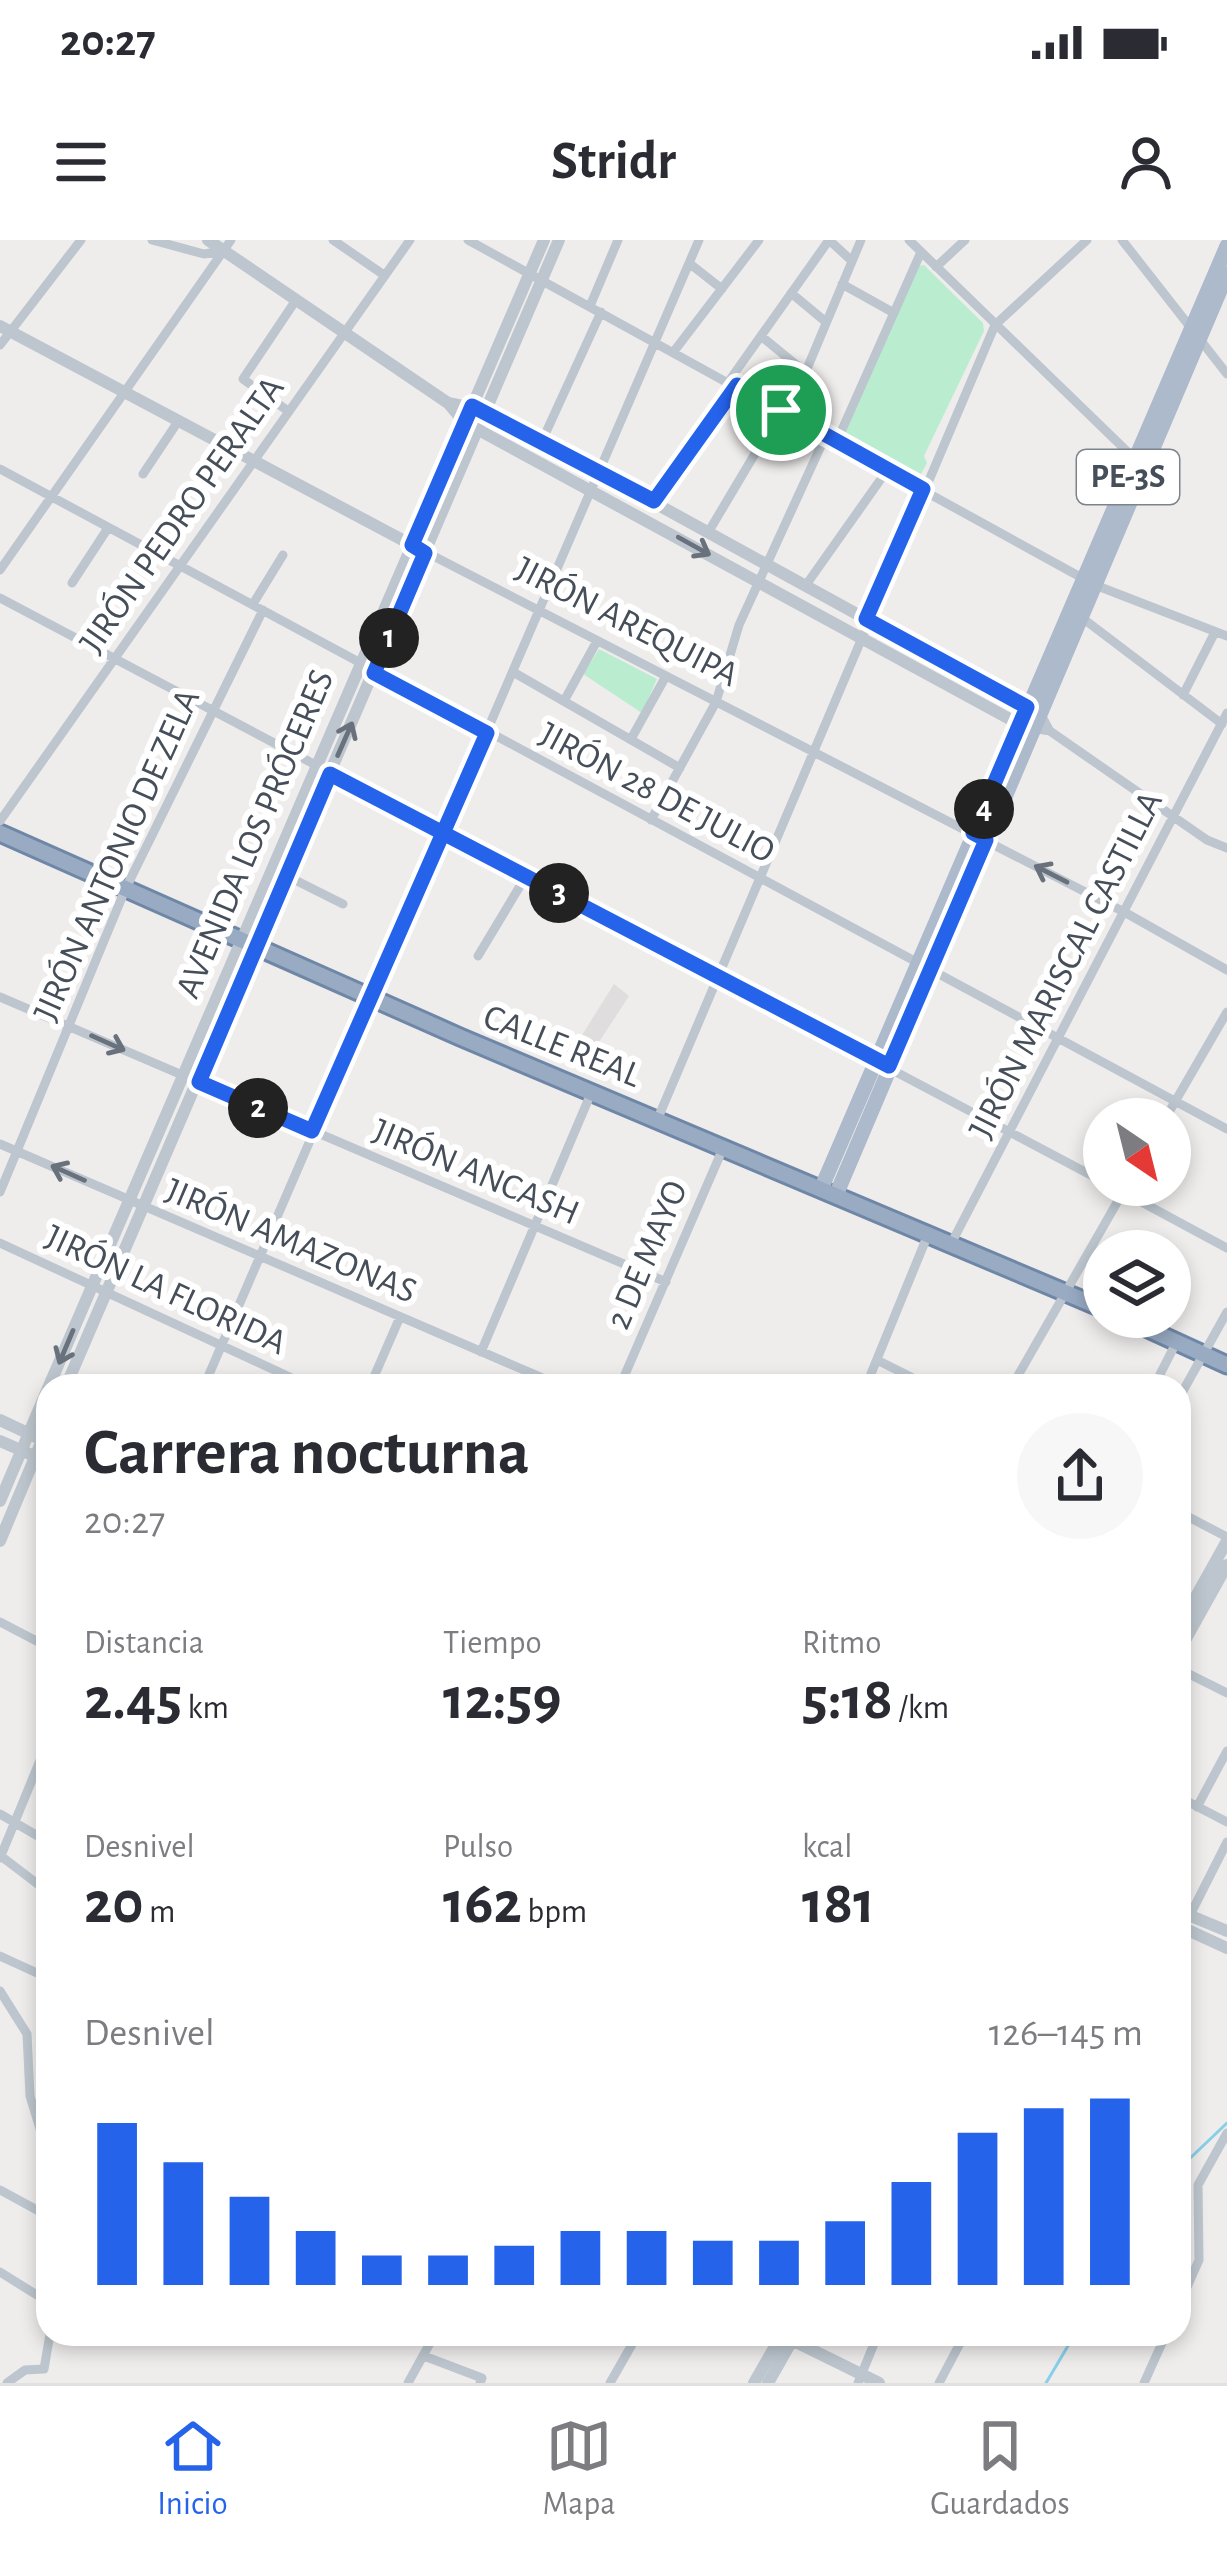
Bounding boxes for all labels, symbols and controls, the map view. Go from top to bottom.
text: 20:27 [60,19,156,64]
icon: menu [48,129,114,195]
icon: person [1113,129,1179,195]
text: Stridr [551,135,676,189]
pin [730,359,832,461]
street label: JIRÓN PEDRO PERALTA [72,369,291,660]
icon: arrive [748,377,814,443]
road number: PE-3S [1077,450,1179,504]
one-way arrow [675,535,710,558]
street label: JIRÓN AREQUIPA [510,549,745,694]
pin: 1 [359,608,419,668]
text: 1 [383,621,395,654]
street label: AVENIDA LOS PRÓCERES [168,664,340,1003]
street label: JIRÓN ANTONIO DE ZELA [26,683,207,1026]
street label: JIRÓN 28 DE JULIO [534,714,781,870]
one-way arrow [336,722,358,758]
pin: 4 [954,779,1014,839]
street label: JIRÓN MARISCAL CASTILLA [961,785,1169,1144]
text: 4 [976,792,992,825]
one-way arrow [1033,861,1069,884]
pin: 3 [529,863,589,923]
text: 3 [552,876,566,909]
street label: CALLE REAL [478,998,646,1094]
one-way arrow [89,1033,125,1055]
pin: 2 [228,1078,288,1138]
text: 2 [250,1091,266,1124]
north arrow [1083,1098,1191,1206]
map controls [1083,1098,1191,1338]
street label: JIRÓN ANCASH [368,1111,585,1232]
one-way arrow [50,1161,86,1183]
street label: JIRÓN AMAZONAS [161,1170,422,1310]
street label: 2 DE MAYO [600,1176,694,1334]
street label: JIRÓN LA FLORIDA [40,1217,293,1362]
button: layers [1083,1230,1191,1338]
one-way arrow [54,1327,75,1364]
button: share [1017,1413,1143,1539]
text: Carrera nocturna [84,1420,530,1486]
text: 20:27 [84,1502,165,1541]
text: Distancia [84,1627,204,1660]
text: Tiempo [443,1627,542,1660]
text: Ritmo [802,1627,881,1660]
text: 2.45 [84,1670,182,1730]
text: 12:59 [443,1670,562,1730]
text: 5:18 [802,1670,893,1730]
text: km [182,1692,229,1725]
text: /km [893,1692,949,1725]
text: Desnivel [84,1831,195,1864]
text: Pulso [443,1831,513,1864]
text: kcal [802,1831,852,1864]
text: 20 [84,1874,144,1934]
text: 162 [443,1874,522,1934]
text: 181 [802,1874,875,1934]
text: m [144,1896,175,1929]
text: bpm [522,1896,587,1929]
text: Desnivel [84,2014,215,2053]
text: 126–145 m [989,2014,1143,2053]
tab: Inicio [157,2413,228,2525]
tab: Mapa [543,2413,616,2525]
tab: Guardados [930,2413,1070,2525]

